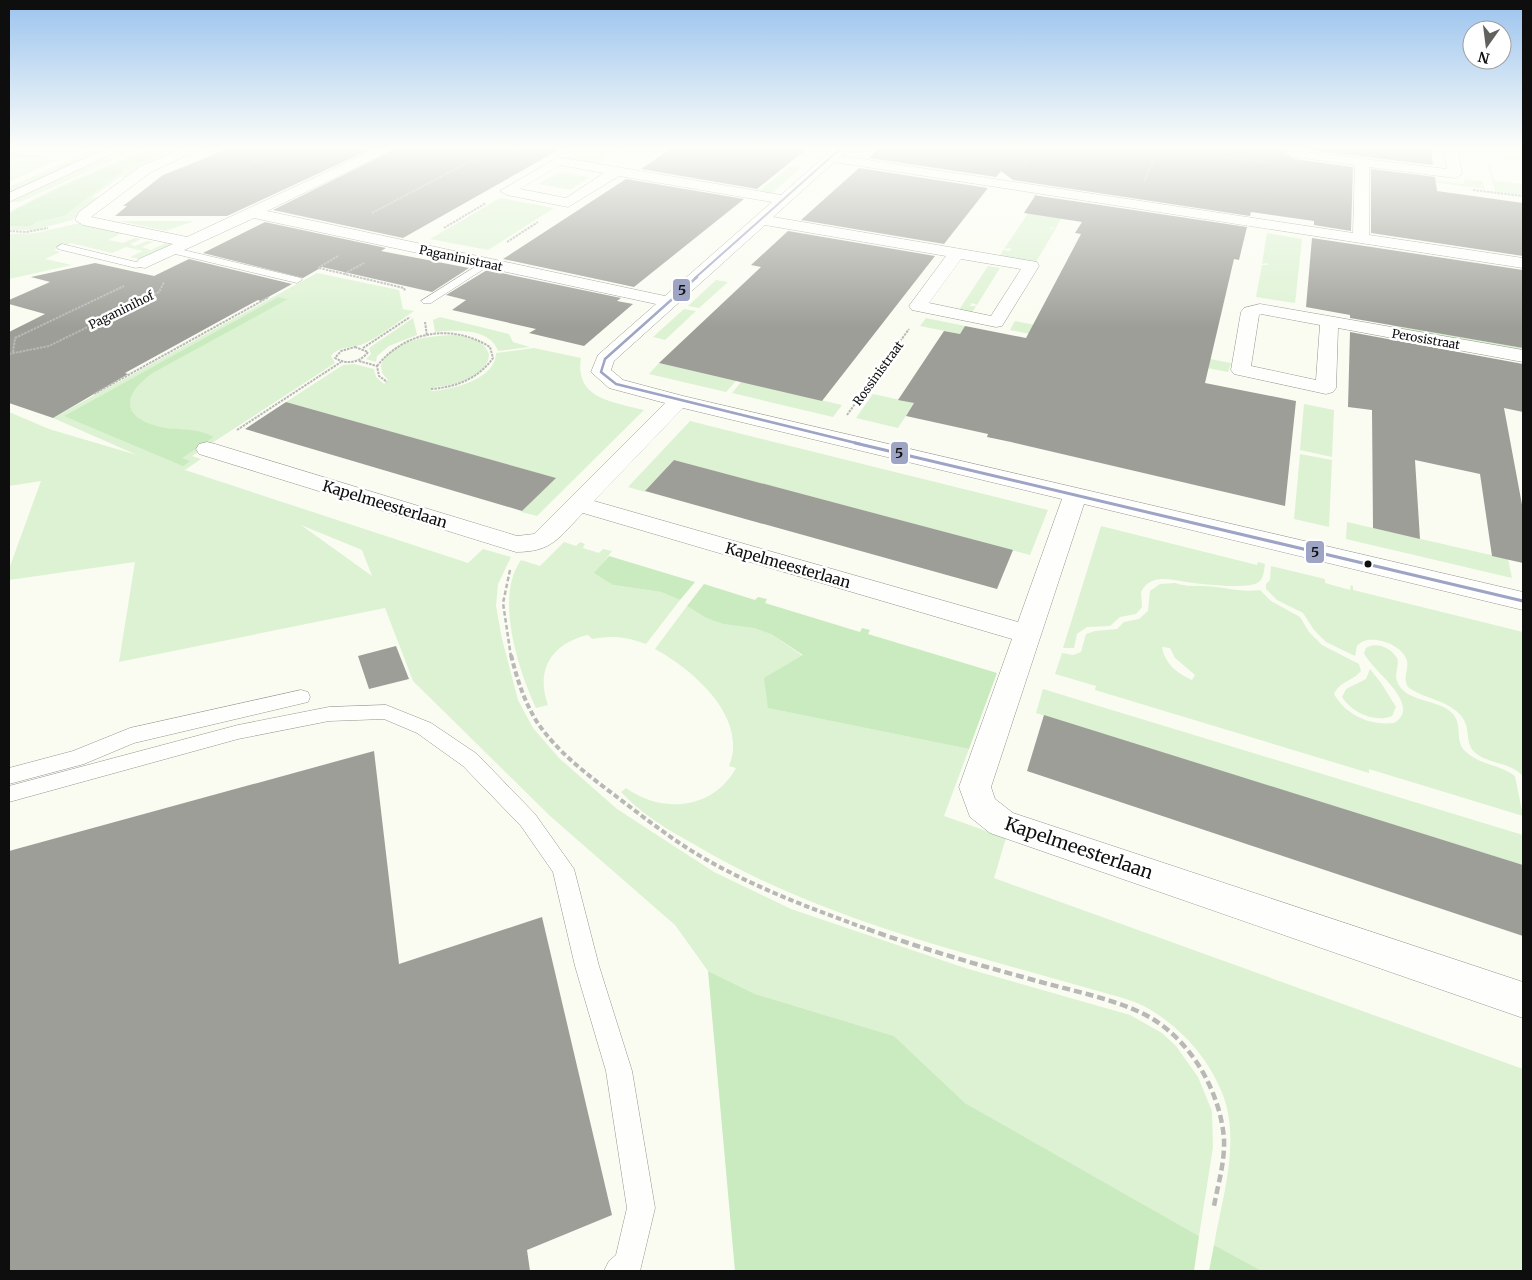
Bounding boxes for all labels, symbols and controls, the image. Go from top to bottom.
north arrow [1462,20,1512,70]
text: N [1476,48,1491,68]
street label: Paganinistraat [418,242,504,274]
line badge: 5 [672,278,691,302]
text: 5 [678,281,686,299]
street label: Paganinihof [86,288,156,332]
street label: Perosistraat [1391,326,1462,352]
street label: Rossinistraat [850,338,907,408]
line badge: 5 [890,441,909,465]
text: 5 [895,444,903,462]
street label: Kapelmeesterlaan [320,476,450,532]
street label: Kapelmeesterlaan [723,538,853,592]
line badge: 5 [1305,540,1325,564]
text: 5 [1311,543,1319,561]
unlabelled marker [1363,559,1373,569]
street label: Kapelmeesterlaan [1002,812,1156,884]

